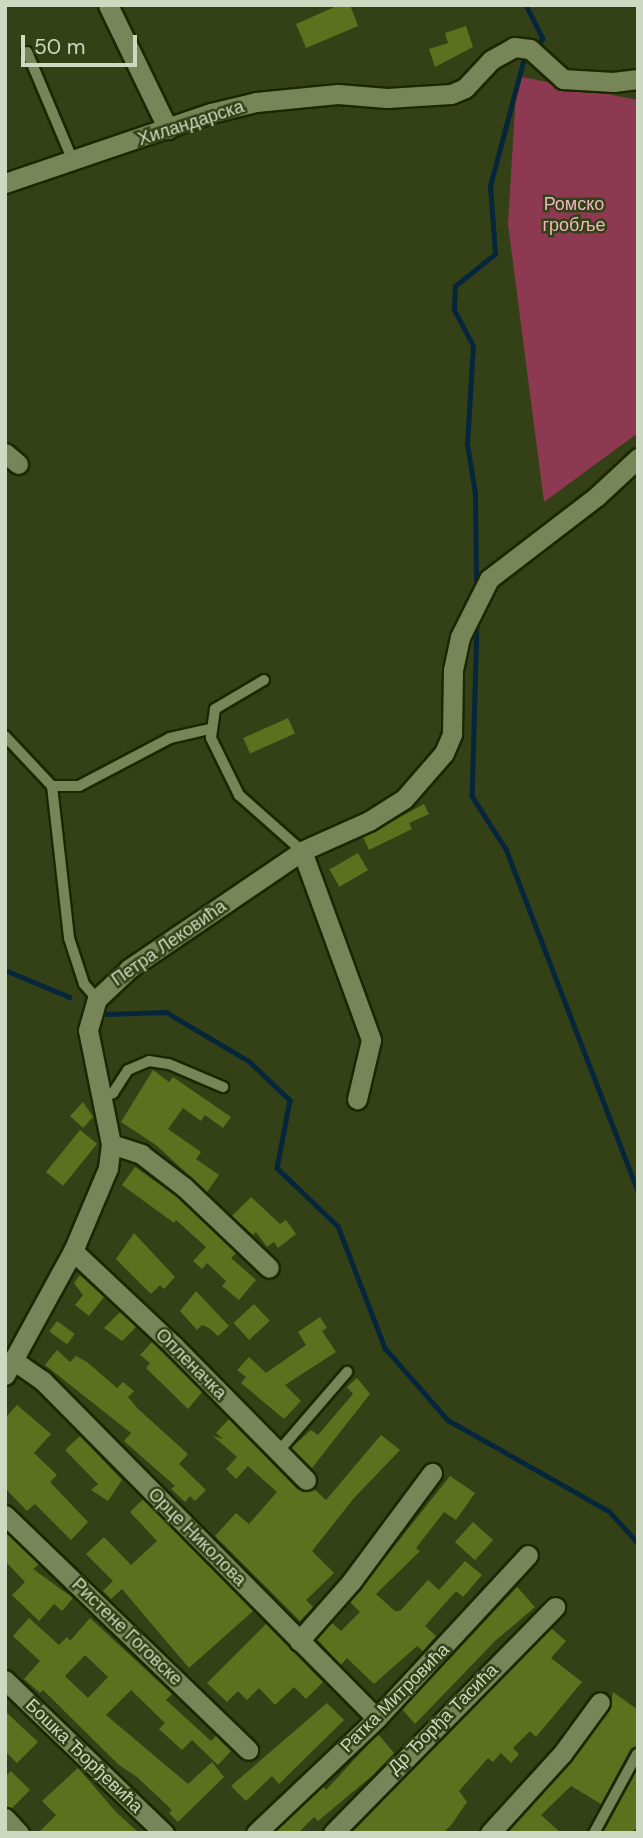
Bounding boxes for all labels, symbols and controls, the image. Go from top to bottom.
scale bar [24,21,140,65]
text: 50 m [34,33,85,61]
street label: Хиландарска [135,96,247,150]
park label: Ромско гробље [542,194,606,236]
street label: Петра Лековића [108,895,230,991]
street label: Опленачка [151,1324,231,1404]
street label: Орце Николова [143,1483,251,1591]
street label: Ристене Гоговске [67,1574,187,1690]
street label: Ратка Митровића [336,1639,454,1757]
street label: Др Ђорђа Тасића [384,1660,502,1778]
street label: Бошка Ђорђевића [21,1695,147,1817]

